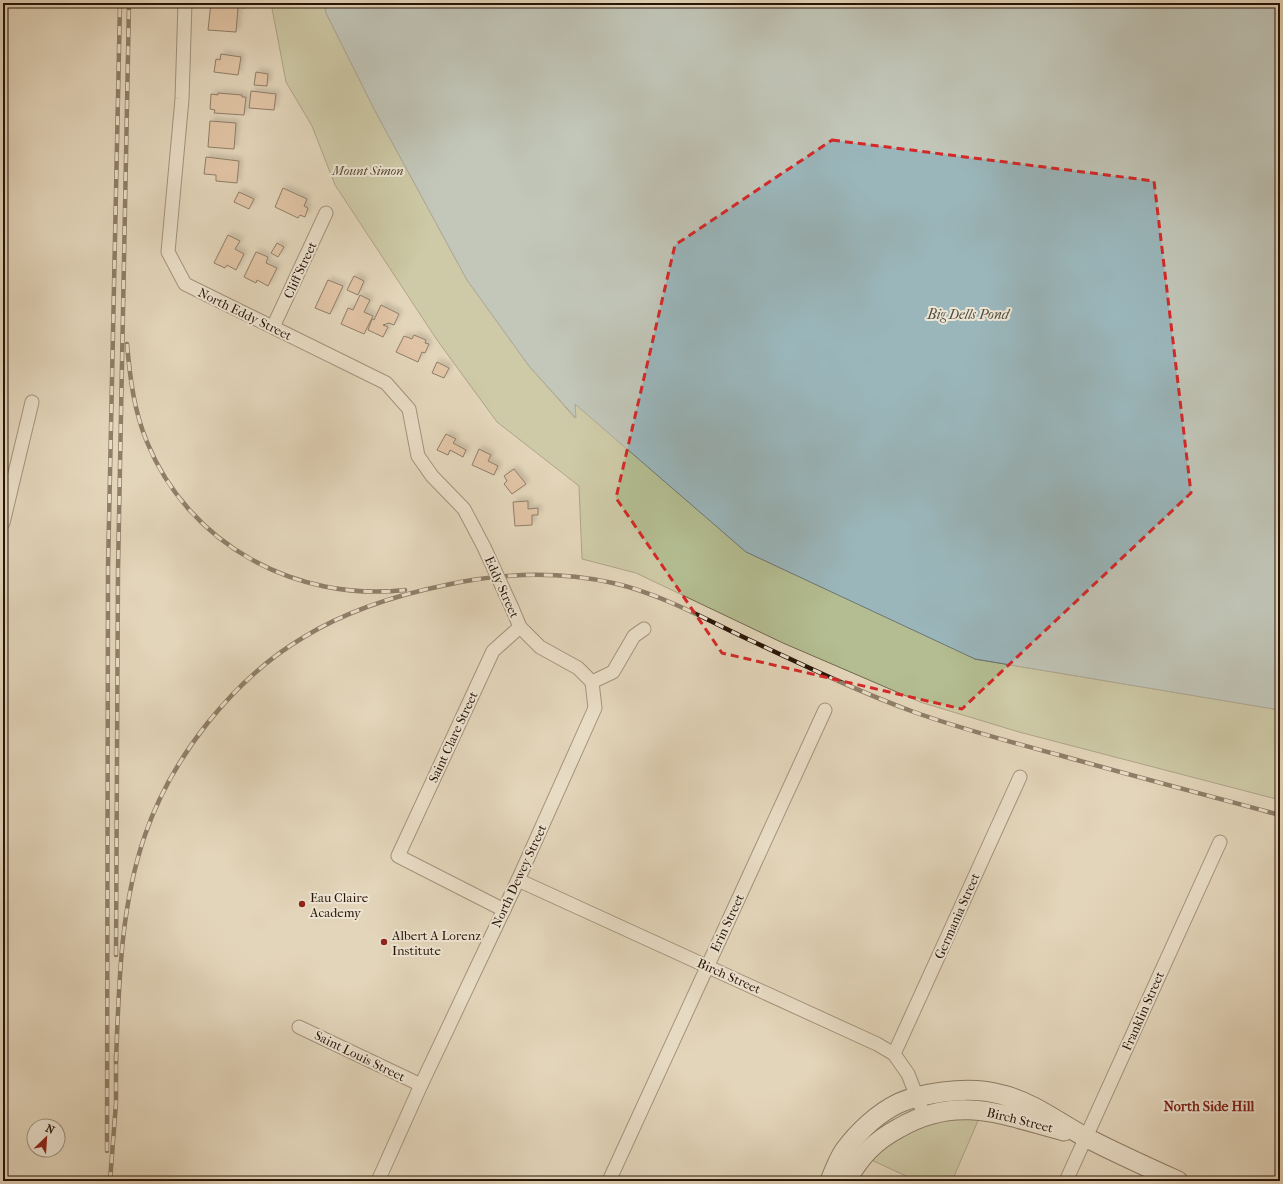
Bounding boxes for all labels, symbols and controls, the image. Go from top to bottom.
park label: Mount Simon [331,163,404,178]
street label: Cliff Street [280,239,320,301]
street label: North Eddy Street [196,285,295,343]
water label: Big Dells Pond [926,306,1011,323]
street label: Eddy Street [482,554,522,620]
street label: Saint Clare Street [425,689,481,785]
street label: North Dewey Street [488,822,550,930]
street label: Germania Street [931,870,983,961]
place label: Eau Claire Academy [309,890,369,920]
street label: Erin Street [707,891,747,954]
marker: Eau Claire Academy [297,899,307,909]
place label: Albert A Lorenz Institute [391,928,481,958]
marker: Albert A Lorenz Institute [379,937,389,947]
street label: Birch Street [695,955,763,997]
street label: Franklin Street [1119,969,1167,1053]
street label: Saint Louis Street [312,1028,408,1085]
district label: North Side Hill [1164,1098,1255,1115]
street label: Birch Street [985,1105,1055,1136]
north arrow [26,1118,66,1158]
text: N [43,1122,57,1137]

